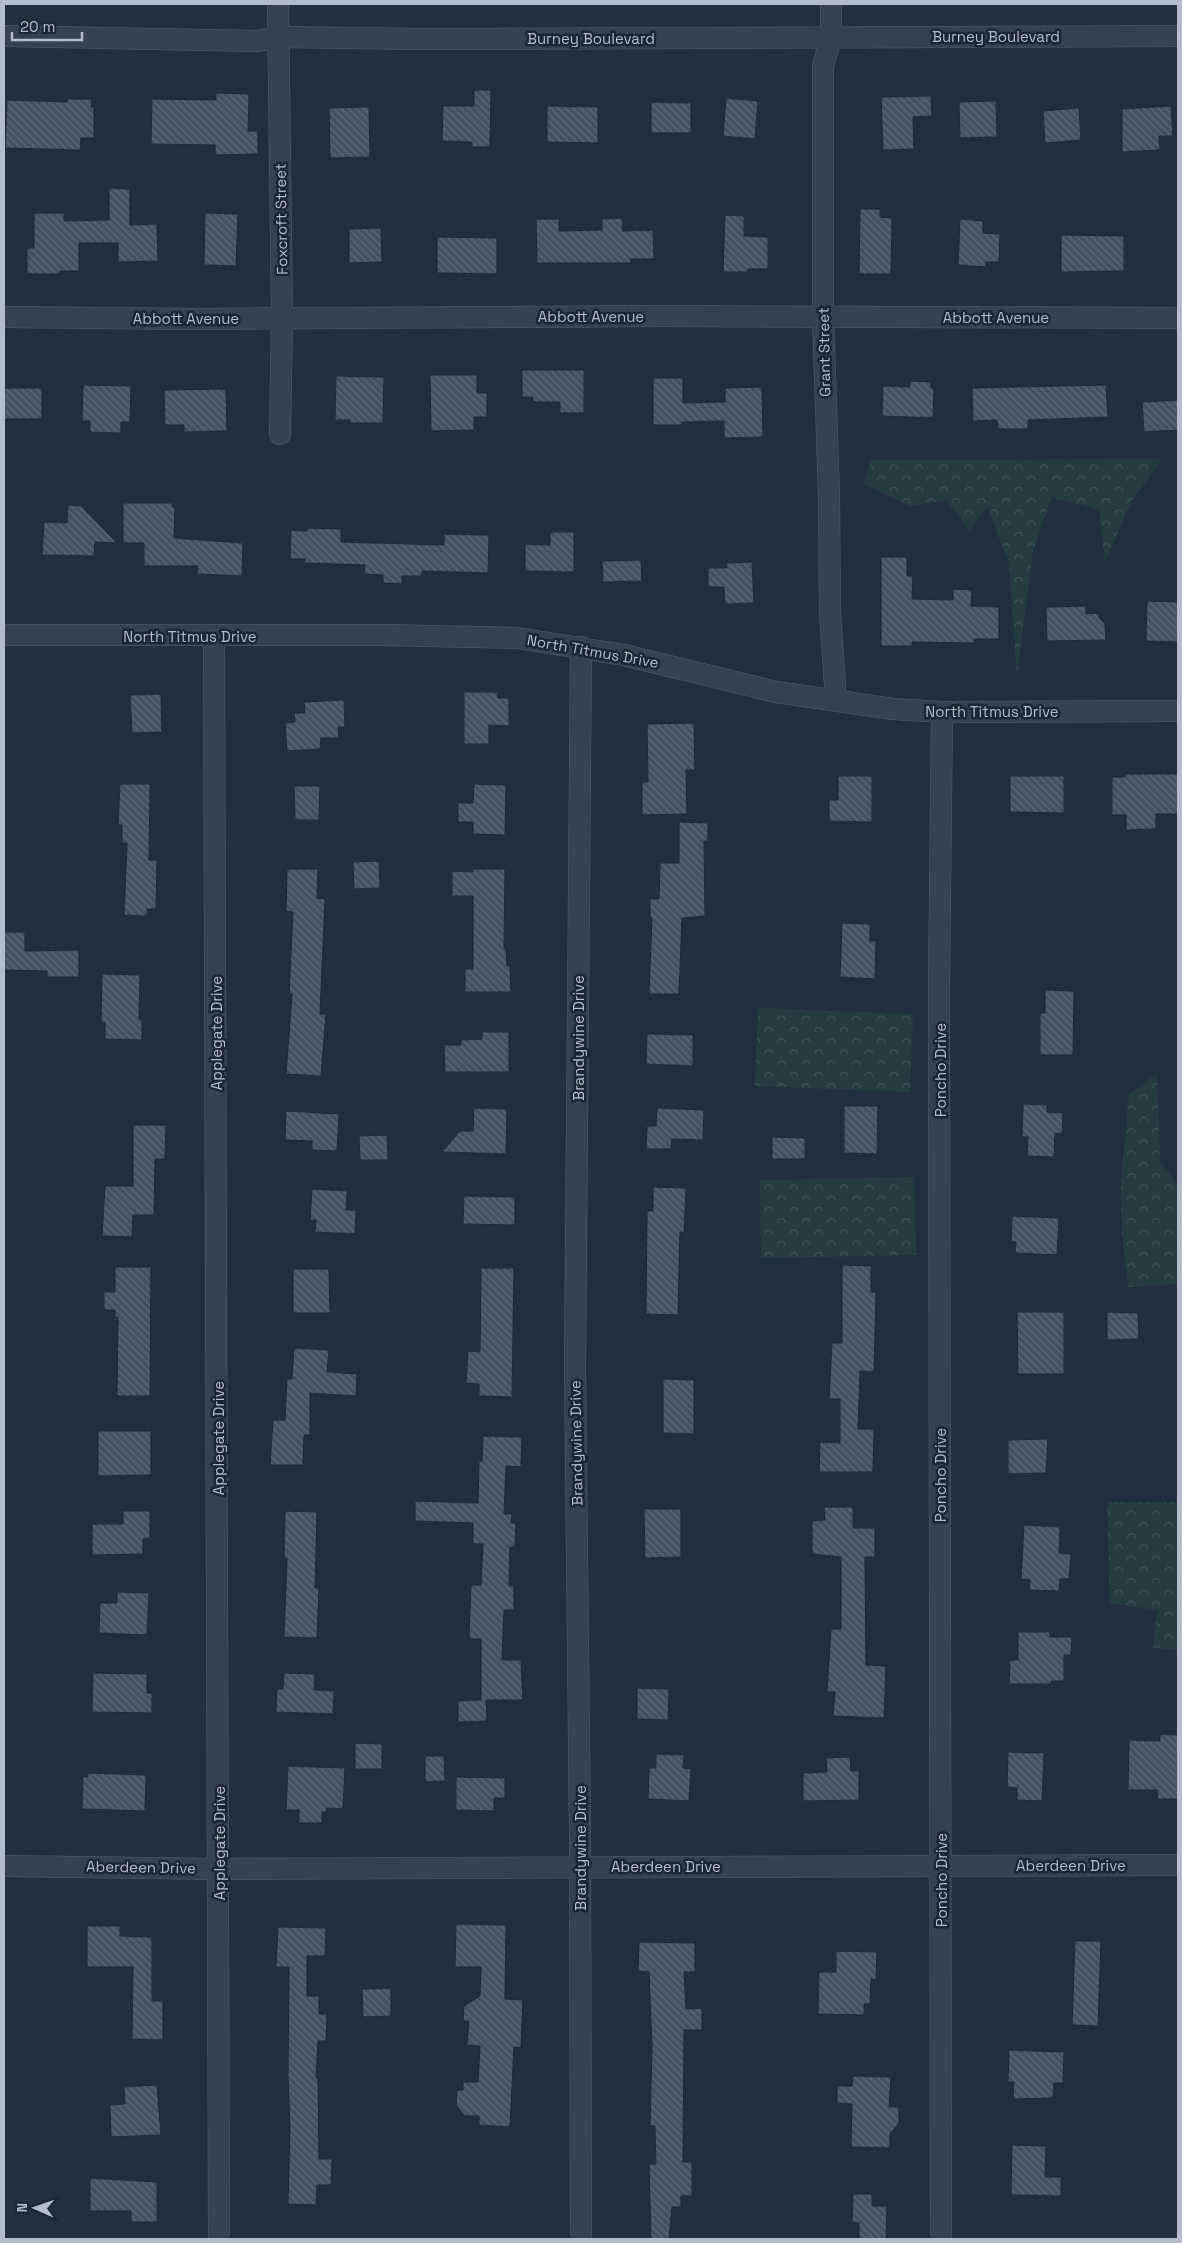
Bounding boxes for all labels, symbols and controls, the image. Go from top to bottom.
scale bar [12,10,82,42]
text: 20 m [20,17,55,36]
street label: Burney Boulevard [932,27,1060,46]
street label: Burney Boulevard [527,29,655,48]
street label: Foxcroft Street [271,163,291,275]
street label: Abbott Avenue [538,307,644,326]
street label: Grant Street [814,307,834,397]
street label: Abbott Avenue [943,308,1049,327]
street label: Abbott Avenue [133,309,239,328]
street label: North Titmus Drive [123,627,257,646]
street label: North Titmus Drive [526,630,660,672]
street label: North Titmus Drive [925,702,1059,721]
street label: Brandywine Drive [569,975,588,1101]
street label: Applegate Drive [207,976,226,1090]
street label: Poncho Drive [931,1023,950,1117]
street label: Brandywine Drive [565,1380,587,1506]
street label: Applegate Drive [209,1381,228,1495]
street label: Poncho Drive [931,1428,950,1522]
street label: Brandywine Drive [571,1785,590,1911]
street label: Applegate Drive [210,1786,229,1900]
street label: Poncho Drive [932,1833,951,1927]
street label: Aberdeen Drive [1016,1856,1126,1875]
street label: Aberdeen Drive [86,1857,196,1877]
street label: Aberdeen Drive [611,1857,721,1876]
north arrow [10,2183,60,2233]
text: N [13,2203,31,2213]

